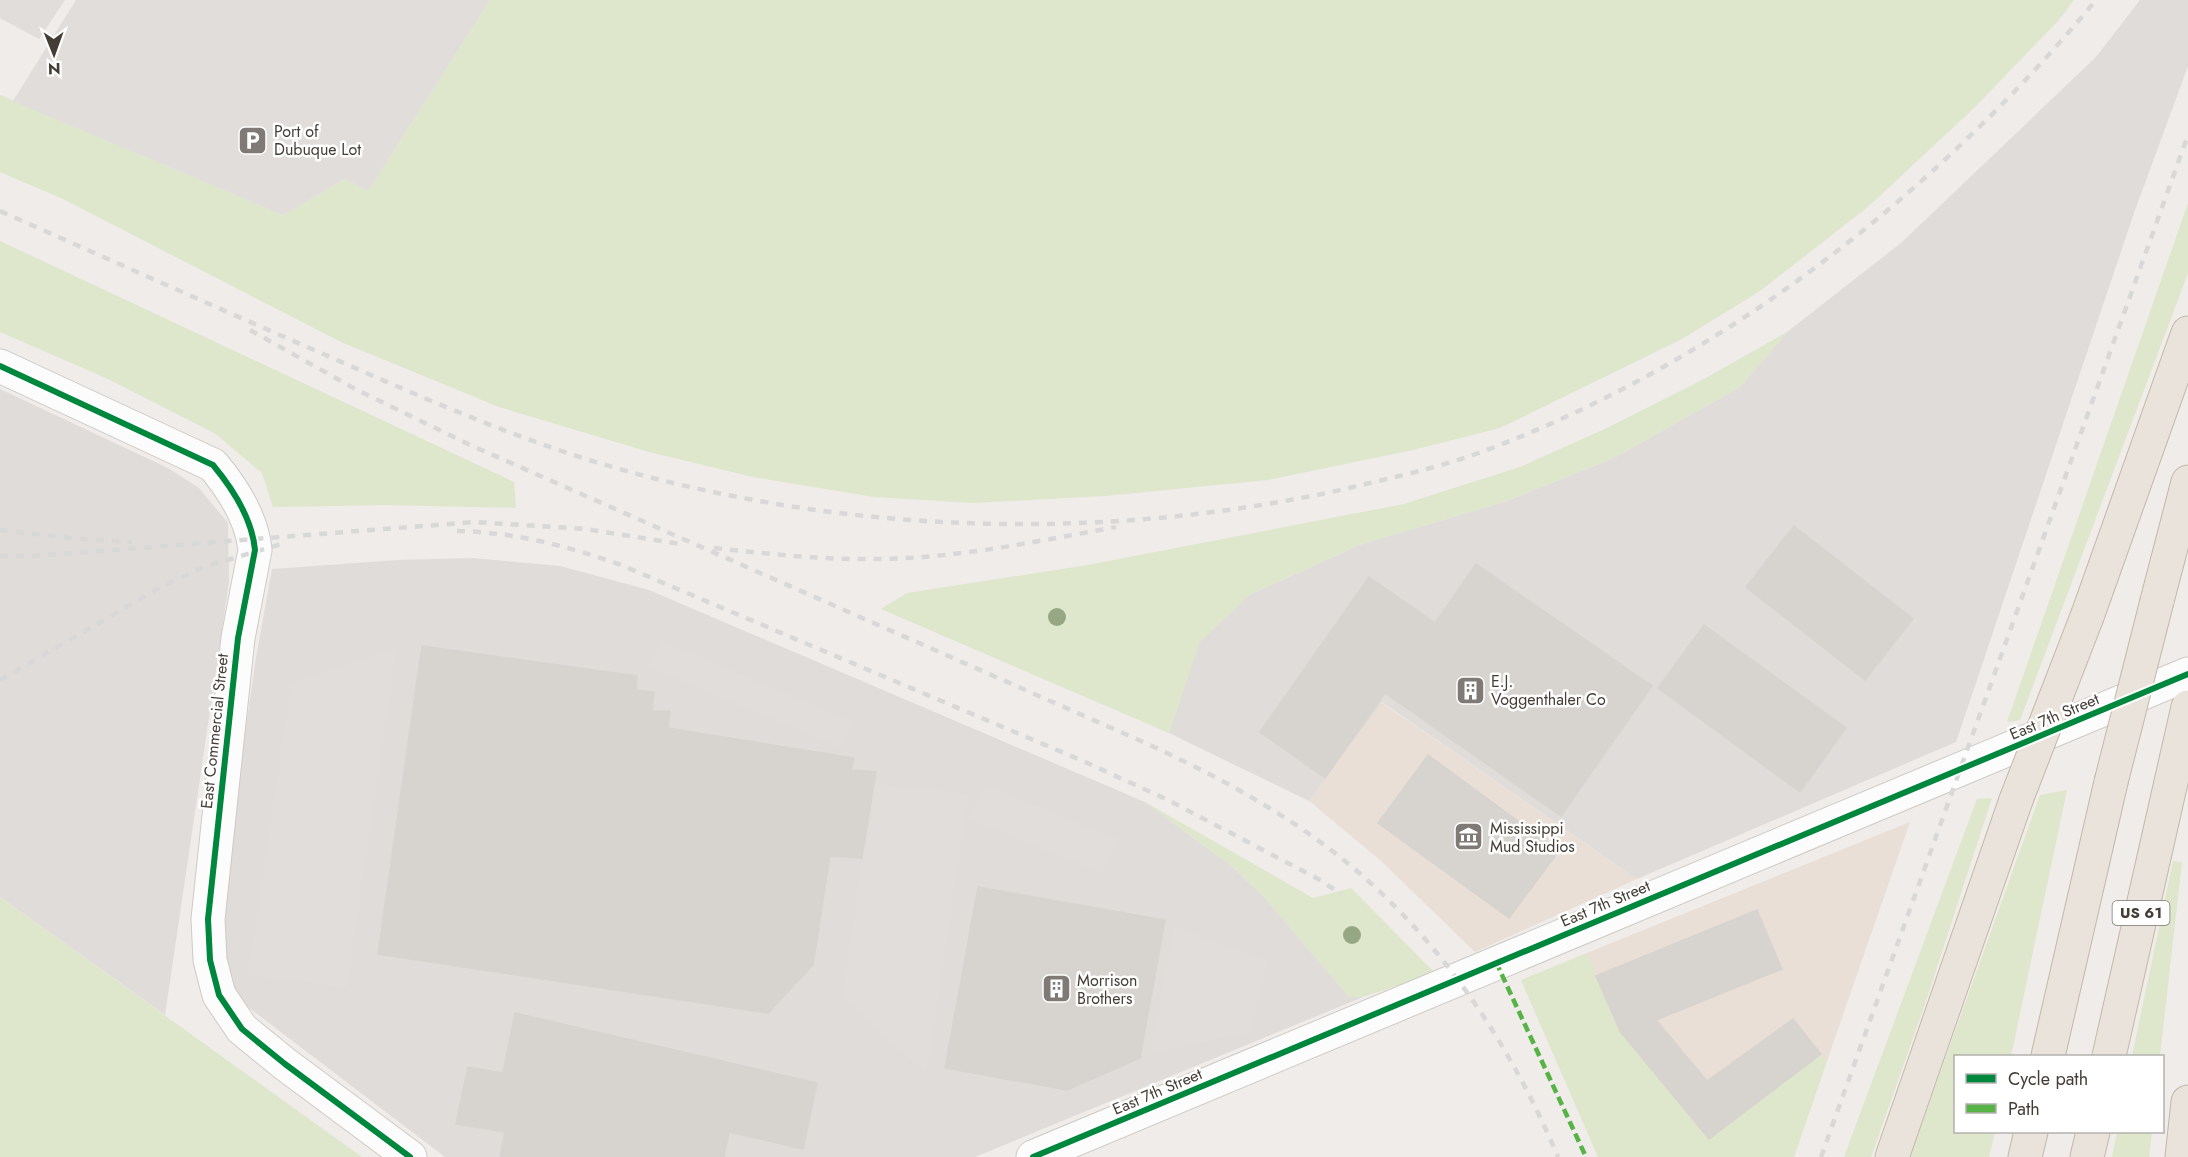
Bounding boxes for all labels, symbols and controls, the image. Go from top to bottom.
north arrow [24,24,84,84]
text: N [48,57,61,80]
place label: Port of Dubuque Lot [274,120,361,161]
parking icon: Port of Dubuque Lot [237,124,269,156]
street label: East Commercial Street [195,652,234,810]
place label: E.J. Voggenthaler Co [1491,670,1606,711]
building icon: E.J. Voggenthaler Co [1454,674,1486,706]
street label: East 7th Street [2006,687,2103,746]
place label: Mississippi Mud Studios [1490,817,1575,858]
museum icon: Mississippi Mud Studios [1453,821,1485,853]
street label: East 7th Street [1557,874,1654,933]
road number: US 61 [2112,901,2170,925]
place label: Morrison Brothers [1077,969,1137,1010]
building icon: Morrison Brothers [1040,973,1072,1005]
legend [1954,1055,2164,1133]
street label: East 7th Street [1109,1062,1206,1121]
text: Cycle path [2008,1066,2088,1092]
text: Path [2008,1096,2040,1122]

